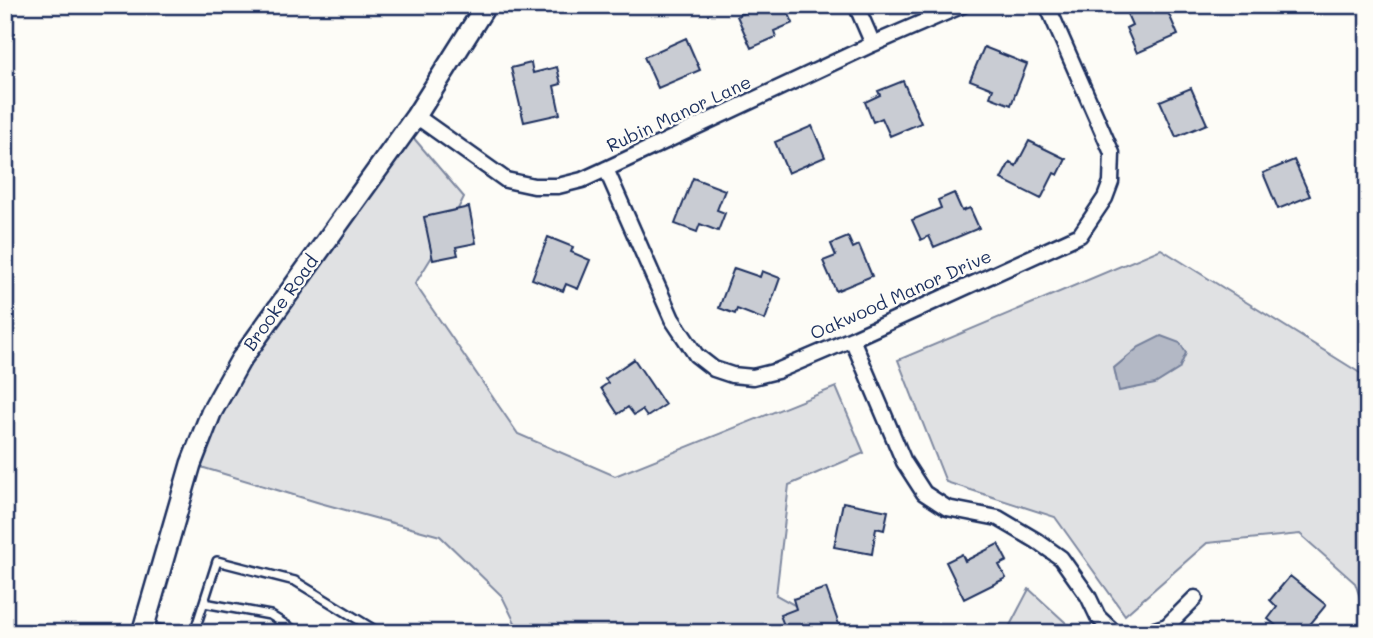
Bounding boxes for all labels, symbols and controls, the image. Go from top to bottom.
street label: Rubin Manor Lane [602,69,755,157]
street label: Oakwood Manor Drive [806,243,995,345]
street label: Brooke Road [237,250,323,355]

